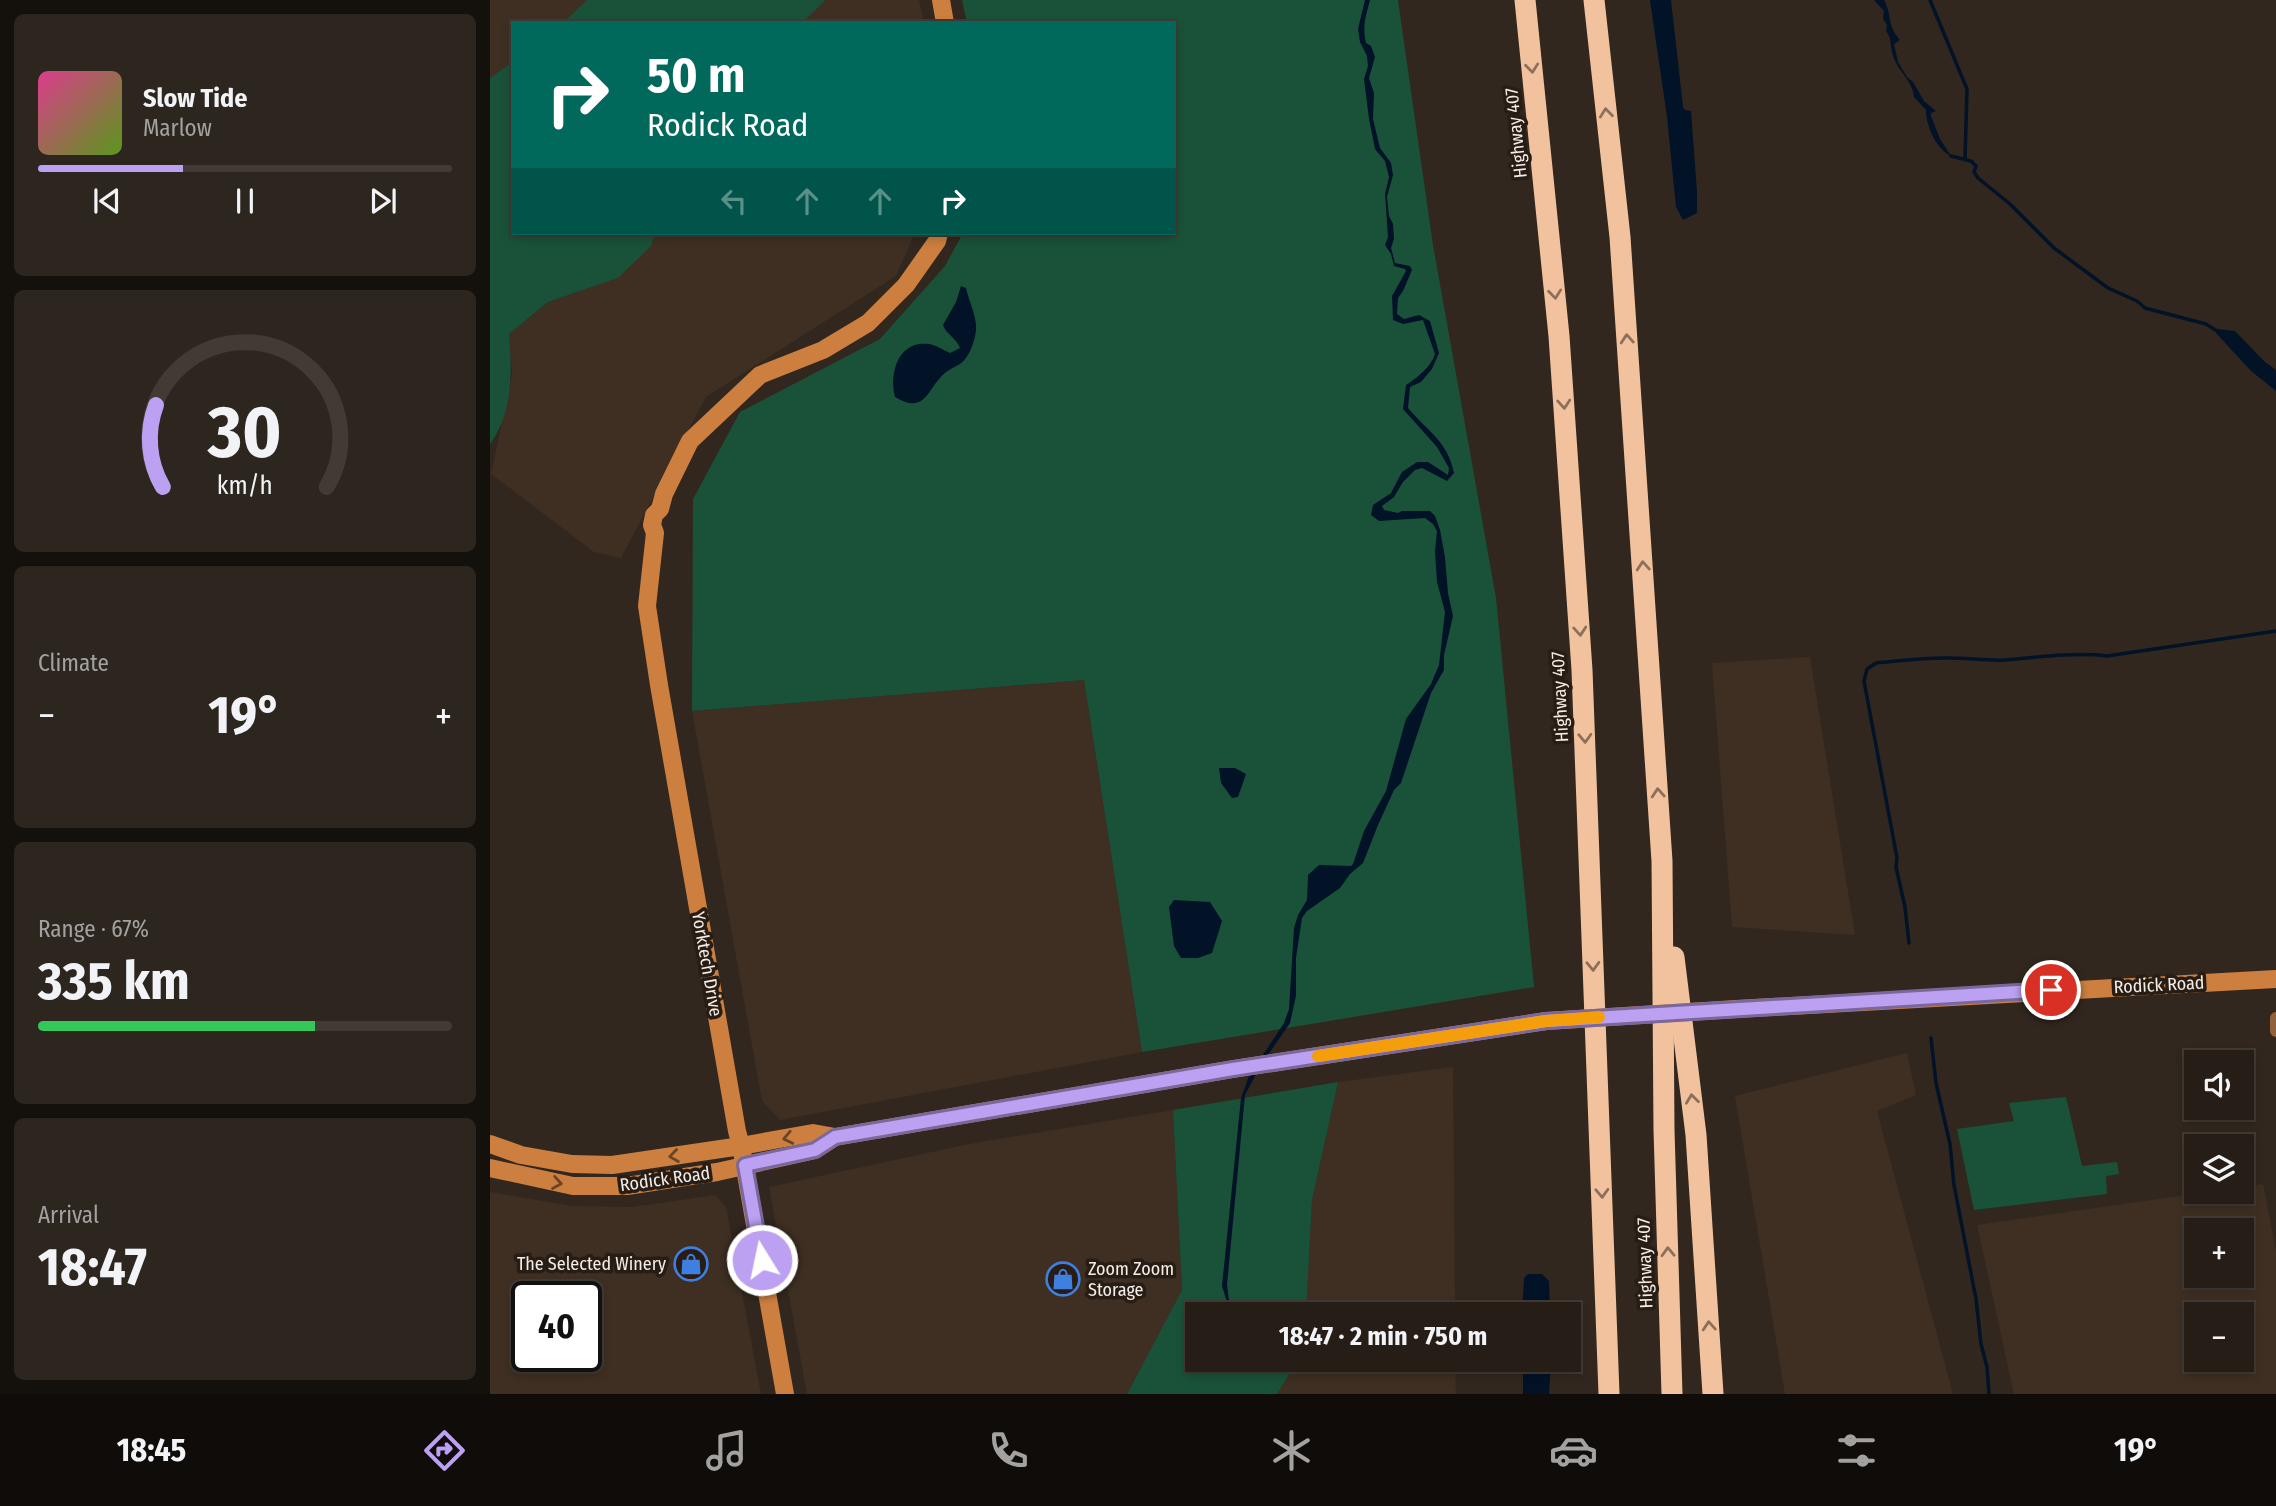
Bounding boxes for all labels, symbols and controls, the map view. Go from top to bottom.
text: 50 m [647,46,745,105]
icon: right [532,49,623,140]
one-way arrow [1524,63,1539,74]
text: Slow Tide [143,83,247,114]
street label: Highway 407 [1500,87,1532,179]
text: Rodick Road [647,106,808,144]
one-way arrow [1599,107,1614,118]
text: Marlow [143,114,212,142]
icon: previous [88,182,126,220]
icon: pause [226,182,264,220]
icon: next [364,182,402,220]
icon: left [715,182,753,220]
icon: ahead [788,182,826,220]
icon: ahead [861,182,899,220]
icon: right [934,182,972,220]
one-way arrow [1547,289,1562,300]
one-way arrow [1620,333,1635,344]
text: 30 [207,389,282,476]
one-way arrow [1556,399,1571,410]
text: km/h [217,471,273,501]
one-way arrow [1636,560,1651,571]
one-way arrow [1572,626,1587,637]
text: Climate [38,649,109,677]
street label: Highway 407 [1547,651,1573,743]
text: 19° [208,684,282,747]
text: − [38,693,55,739]
text: + [435,693,452,739]
one-way arrow [1577,733,1592,744]
one-way arrow [1650,787,1665,798]
street label: Yorktech Drive [687,910,727,1018]
text: Range · 67% [38,915,149,943]
text: 335 km [38,950,190,1013]
one-way arrow [1586,960,1601,971]
pin [2021,960,2081,1020]
icon: arrive [2032,971,2070,1009]
street label: Rodick Road [2113,972,2205,998]
map controls [2184,1050,2254,1372]
button: sound [2184,1050,2254,1120]
one-way arrow [1684,1093,1699,1105]
one-way arrow [782,1130,794,1145]
button: layers [2184,1134,2254,1204]
one-way arrow [668,1148,680,1163]
street label: Rodick Road [618,1162,712,1196]
one-way arrow [551,1175,563,1190]
one-way arrow [1594,1188,1609,1199]
text: Arrival [38,1201,99,1229]
street label: Highway 407 [1632,1217,1658,1309]
button: + [2184,1218,2254,1288]
position arrow [725,1223,799,1297]
text: 18:47 [38,1236,147,1299]
shop icon: The Selected Winery [672,1245,710,1283]
one-way arrow [1660,1247,1675,1258]
place label: The Selected Winery [517,1253,666,1275]
place label: Zoom Zoom Storage [1088,1258,1174,1301]
shop icon: Zoom Zoom Storage [1044,1260,1082,1298]
speed limit sign: 40 [511,1281,602,1372]
button: − [2184,1302,2254,1372]
one-way arrow [1701,1320,1716,1331]
text: 18:47 · 2 min · 750 m [1279,1321,1487,1352]
icon: directions [420,1426,469,1475]
icon: music [702,1426,751,1475]
icon: phone [984,1426,1033,1475]
icon: climate [1267,1426,1316,1475]
icon: car [1549,1426,1598,1475]
icon: filters [1832,1426,1881,1475]
text: 18:45 [117,1431,186,1469]
text: 19° [2114,1431,2159,1469]

